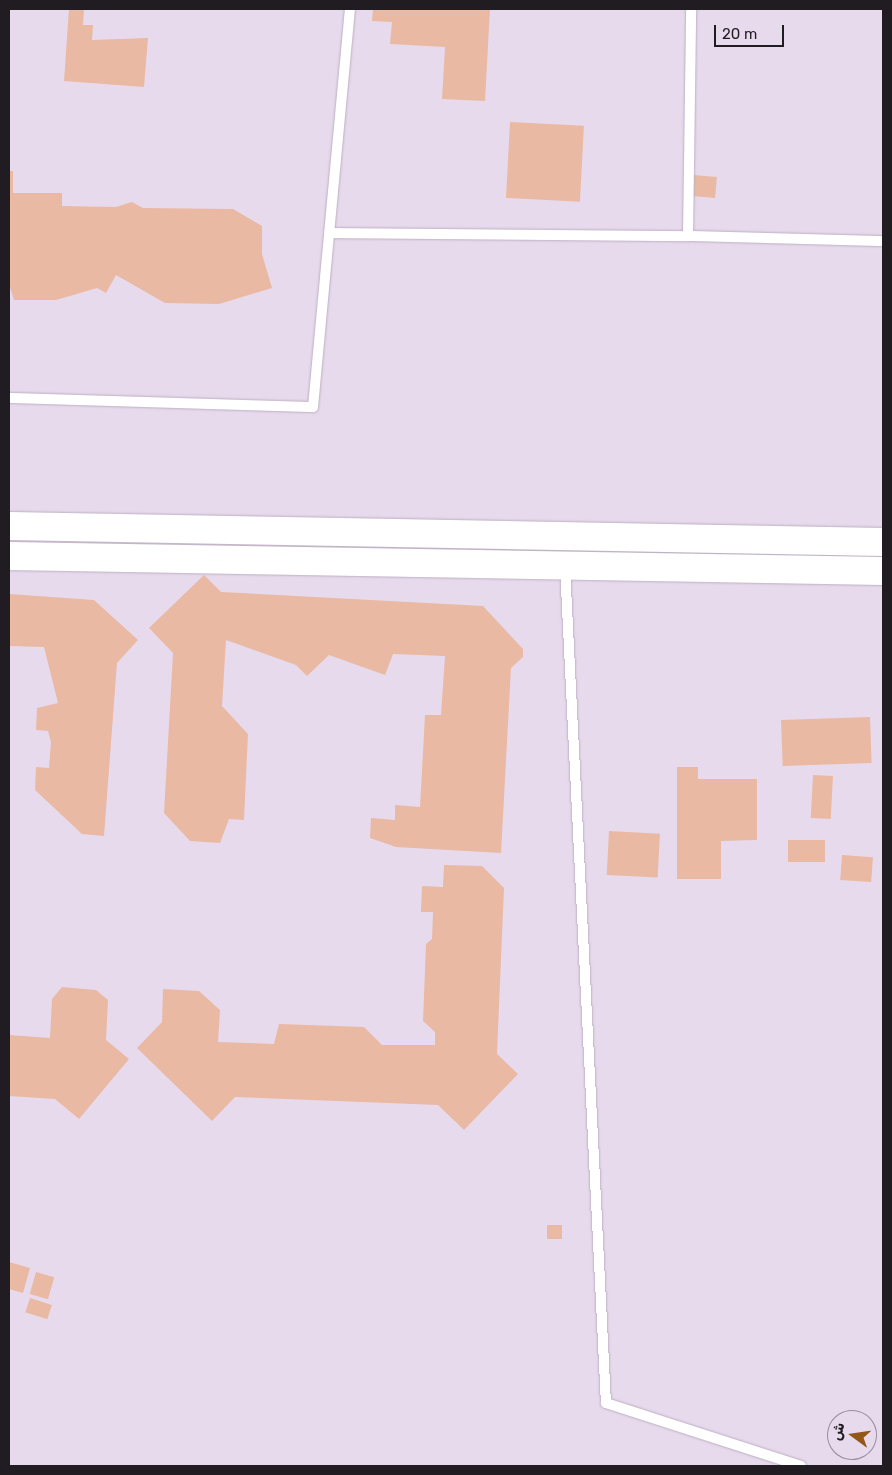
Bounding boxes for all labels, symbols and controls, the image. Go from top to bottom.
scale bar [717,15,787,47]
text: 20 m [722,25,757,43]
north arrow [827,1410,877,1460]
text: ش [828,1421,848,1442]

